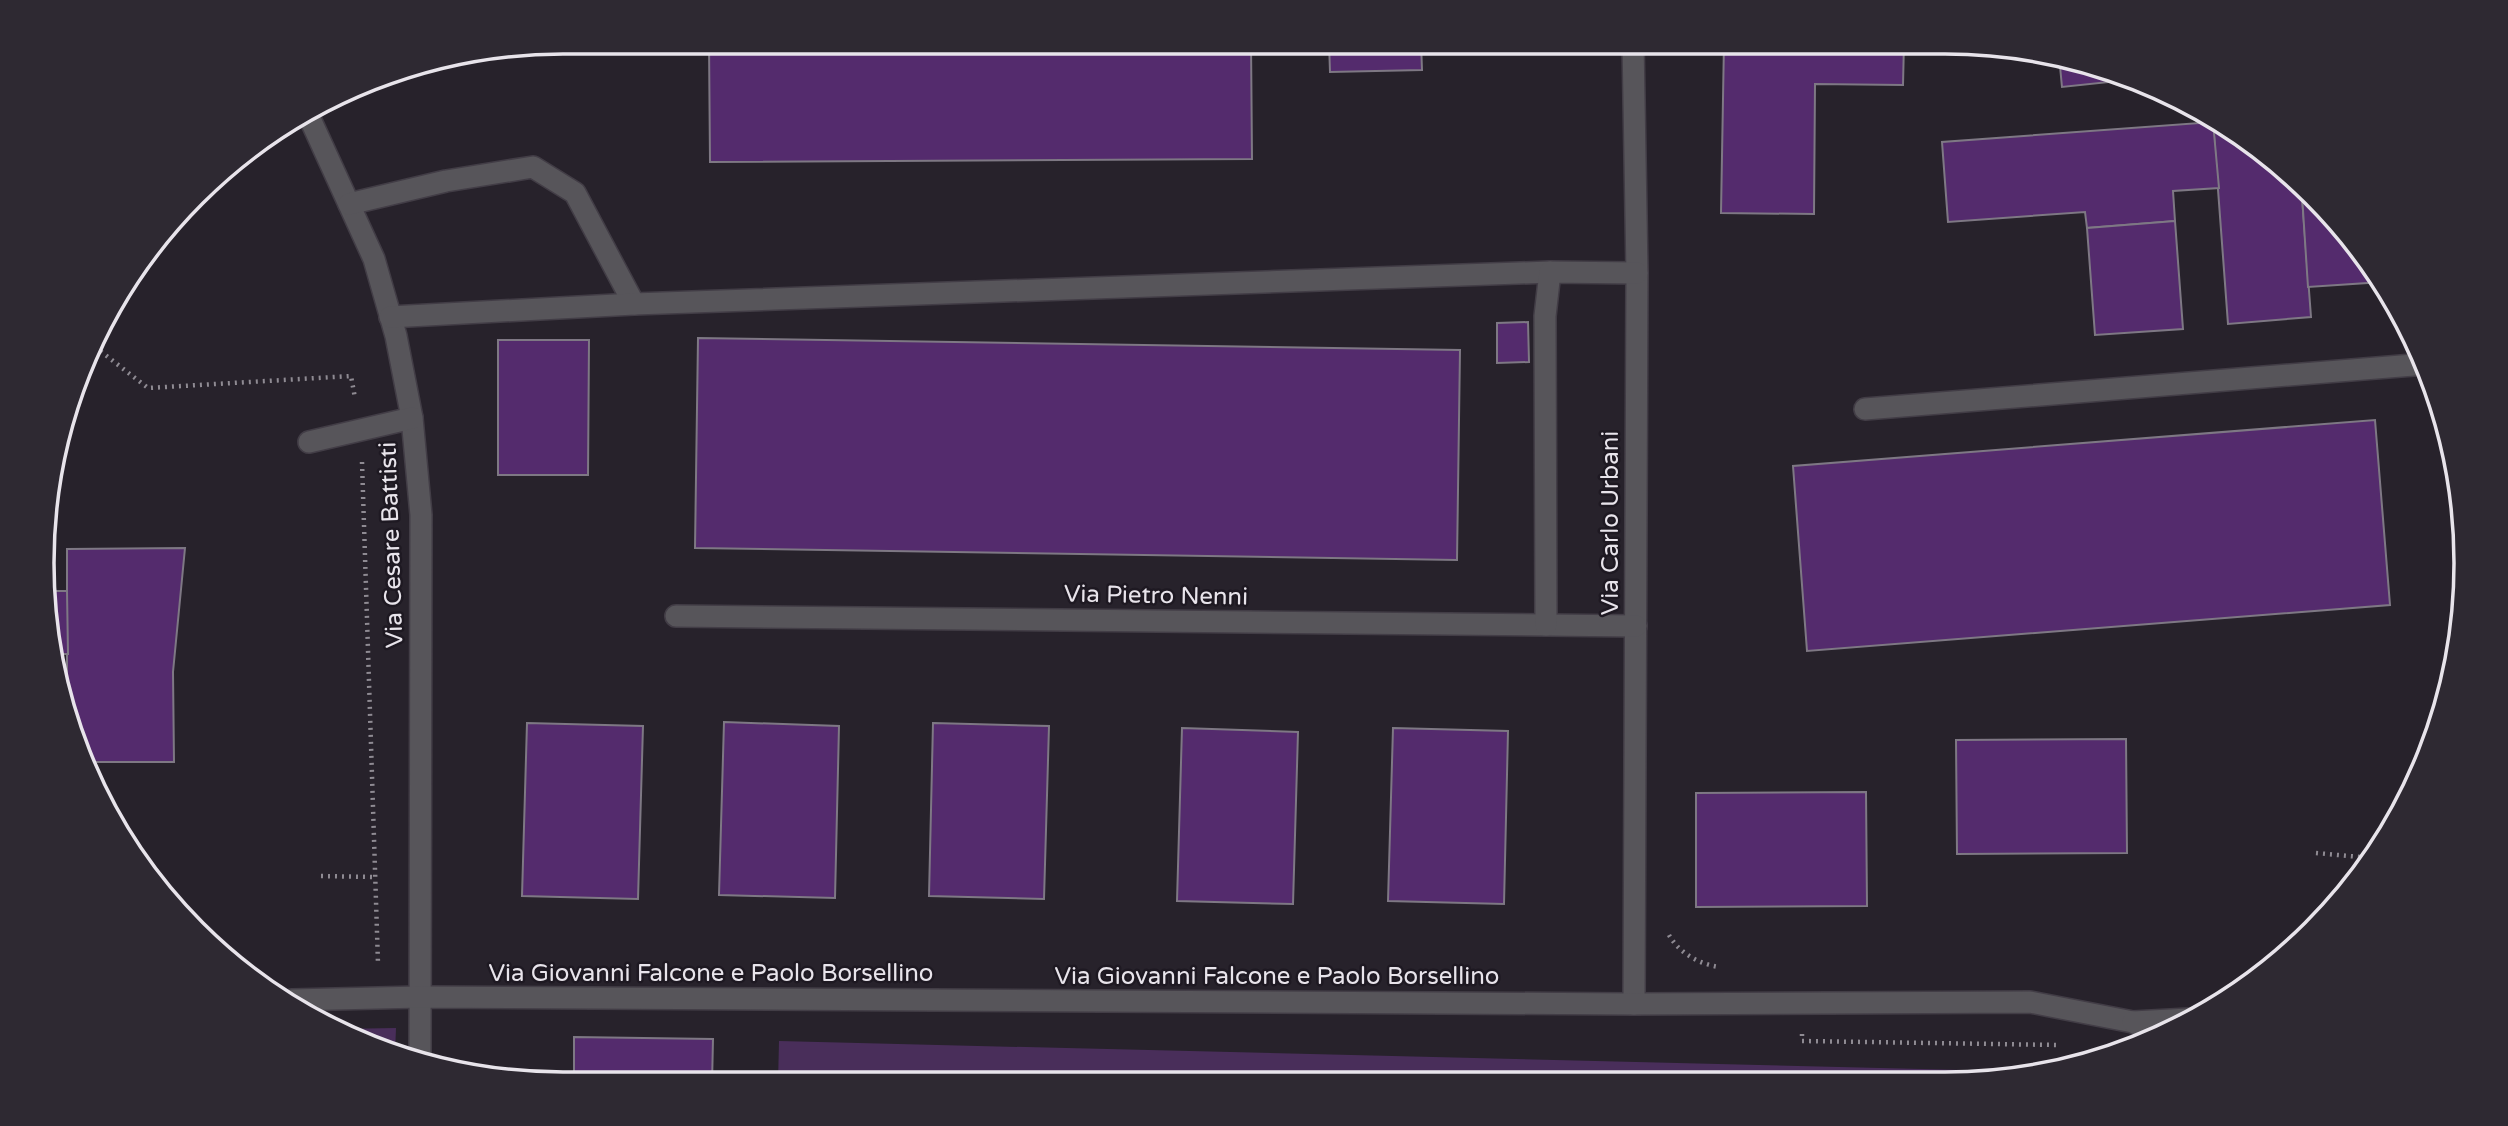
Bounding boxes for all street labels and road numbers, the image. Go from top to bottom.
street label: Via Carlo Urbani [1596,431,1625,615]
street label: Via Cesare Battisti [373,441,410,649]
street label: Via Pietro Nenni [1064,579,1248,612]
street label: Via Giovanni Falcone e Paolo Borsellino [489,959,933,988]
street label: Via Giovanni Falcone e Paolo Borsellino [1055,962,1499,991]

